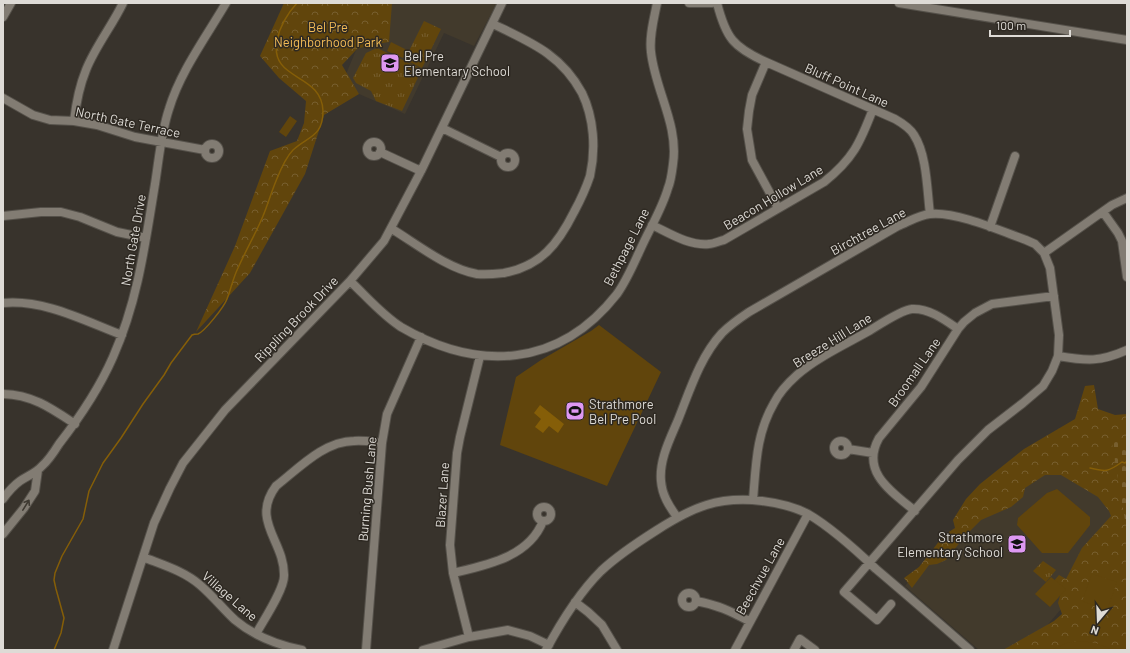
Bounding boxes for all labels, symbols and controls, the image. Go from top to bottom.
scale bar [990,12,1070,38]
text: 100 m [996,18,1026,32]
park label: Bel Pre Neighborhood Park [274,19,383,50]
place label: Bel Pre Elementary School [404,48,510,79]
school or university icon: Bel Pre Elementary School [379,52,401,74]
street label: Bluff Point Lane [803,59,891,111]
street label: North Gate Terrace [74,103,182,141]
street label: Beacon Hollow Lane [720,161,826,233]
street label: North Gate Drive [117,193,149,287]
street label: Birchtree Lane [828,204,909,258]
street label: Bethpage Lane [600,205,652,288]
street label: Rippling Brook Drive [251,273,341,365]
street label: Breeze Hill Lane [789,309,875,371]
street label: Broomall Lane [884,334,944,410]
place label: Strathmore Bel Pre Pool [589,396,656,427]
sports icon: Strathmore Bel Pre Pool [564,400,586,422]
street label: Burning Bush Lane [354,436,380,542]
street label: Blazer Lane [432,462,452,528]
one-way arrow [23,499,31,511]
place label: Strathmore Elementary School [897,529,1003,560]
school or university icon: Strathmore Elementary School [1006,533,1028,555]
street label: Beechvue Lane [732,534,788,618]
street label: Village Lane [199,568,261,624]
north arrow [1078,601,1118,641]
text: N [1089,624,1100,638]

